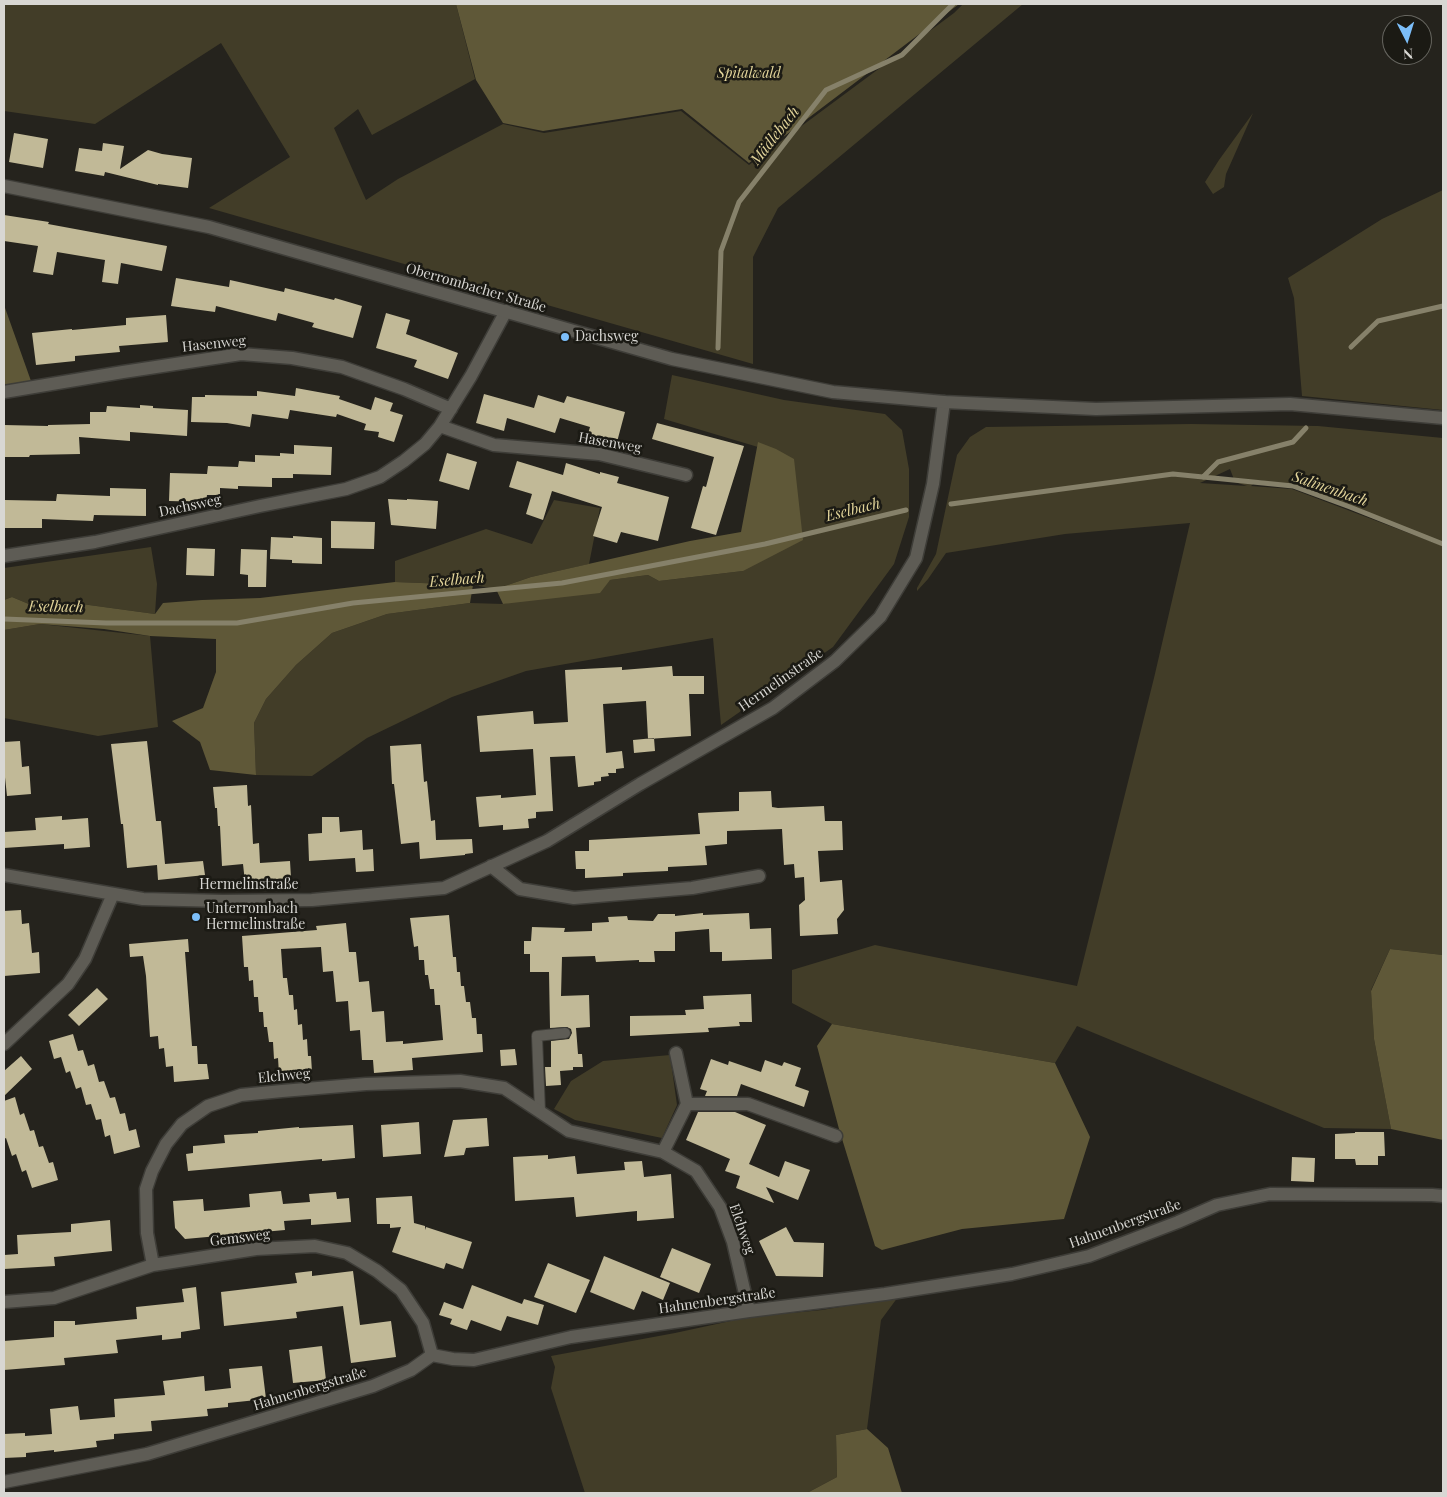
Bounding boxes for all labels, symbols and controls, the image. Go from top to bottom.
north arrow [1382,15,1432,65]
text: N [1402,45,1414,64]
park label: Spitalwald [717,66,781,82]
water label: Mädlebach [747,103,803,169]
street label: Oberrombacher Straße [404,260,548,316]
place label: Dachsweg [575,329,638,345]
marker: Dachsweg [559,331,571,343]
street label: Hasenweg [181,332,247,356]
street label: Hasenweg [577,429,643,457]
water label: Salinenbach [1290,468,1370,510]
street label: Dachsweg [157,491,223,521]
water label: Eselbach [824,495,882,525]
water label: Eselbach [429,569,485,591]
water label: Eselbach [28,598,84,616]
street label: Hermelinstraße [736,645,826,715]
street label: Hermelinstraße [199,877,299,893]
place label: Unterrombach Hermelinstraße [206,901,305,934]
marker: Unterrombach Hermelinstraße [190,911,202,923]
street label: Elchweg [257,1065,311,1087]
street label: Hahnenbergstraße [1067,1196,1183,1252]
street label: Elchweg [726,1201,758,1257]
street label: Gemsweg [209,1226,271,1250]
street label: Hahnenbergstraße [658,1284,776,1318]
street label: Hahnenbergstraße [251,1364,369,1414]

